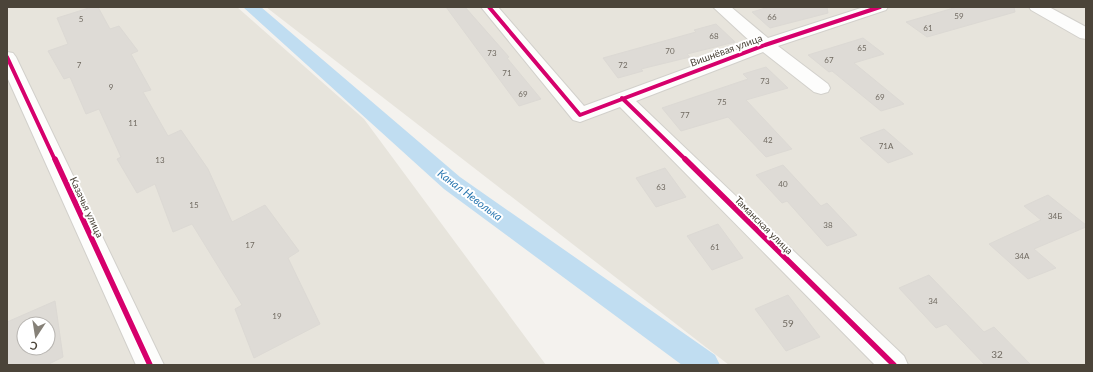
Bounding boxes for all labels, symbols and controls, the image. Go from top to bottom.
house number: 59 [954,11,964,21]
house number: 66 [767,12,777,22]
house number: 5 [79,14,84,24]
house number: 61 [923,23,933,33]
street label: Вишнёвая улица [688,31,764,69]
house number: 68 [709,31,719,41]
house number: 65 [857,43,867,53]
house number: 70 [665,46,675,56]
house number: 73 [487,48,497,58]
house number: 67 [824,55,834,65]
house number: 7 [77,60,82,70]
house number: 72 [618,60,628,70]
house number: 71 [502,68,512,78]
house number: 73 [760,76,770,86]
house number: 9 [109,82,114,92]
house number: 69 [518,89,528,99]
house number: 69 [875,92,885,102]
house number: 75 [717,97,727,107]
house number: 77 [680,110,690,120]
house number: 11 [128,118,138,128]
house number: 42 [763,135,773,145]
house number: 71А [879,141,894,151]
house number: 13 [155,155,165,165]
water label: Канал Неволька [435,166,505,223]
street label: Казачья улица [68,175,106,239]
house number: 40 [778,179,788,189]
house number: 63 [656,182,666,192]
street label: Таманская улица [732,193,796,257]
house number: 15 [189,200,199,210]
house number: 34Б [1048,211,1062,221]
house number: 38 [823,220,833,230]
house number: 17 [245,240,255,250]
house number: 61 [710,242,720,252]
house number: 34А [1015,251,1030,261]
house number: 34 [928,296,938,306]
house number: 19 [272,311,282,321]
north arrow [16,316,56,356]
house number: 59 [782,317,794,329]
text: С [28,339,39,353]
house number: 32 [991,348,1003,360]

